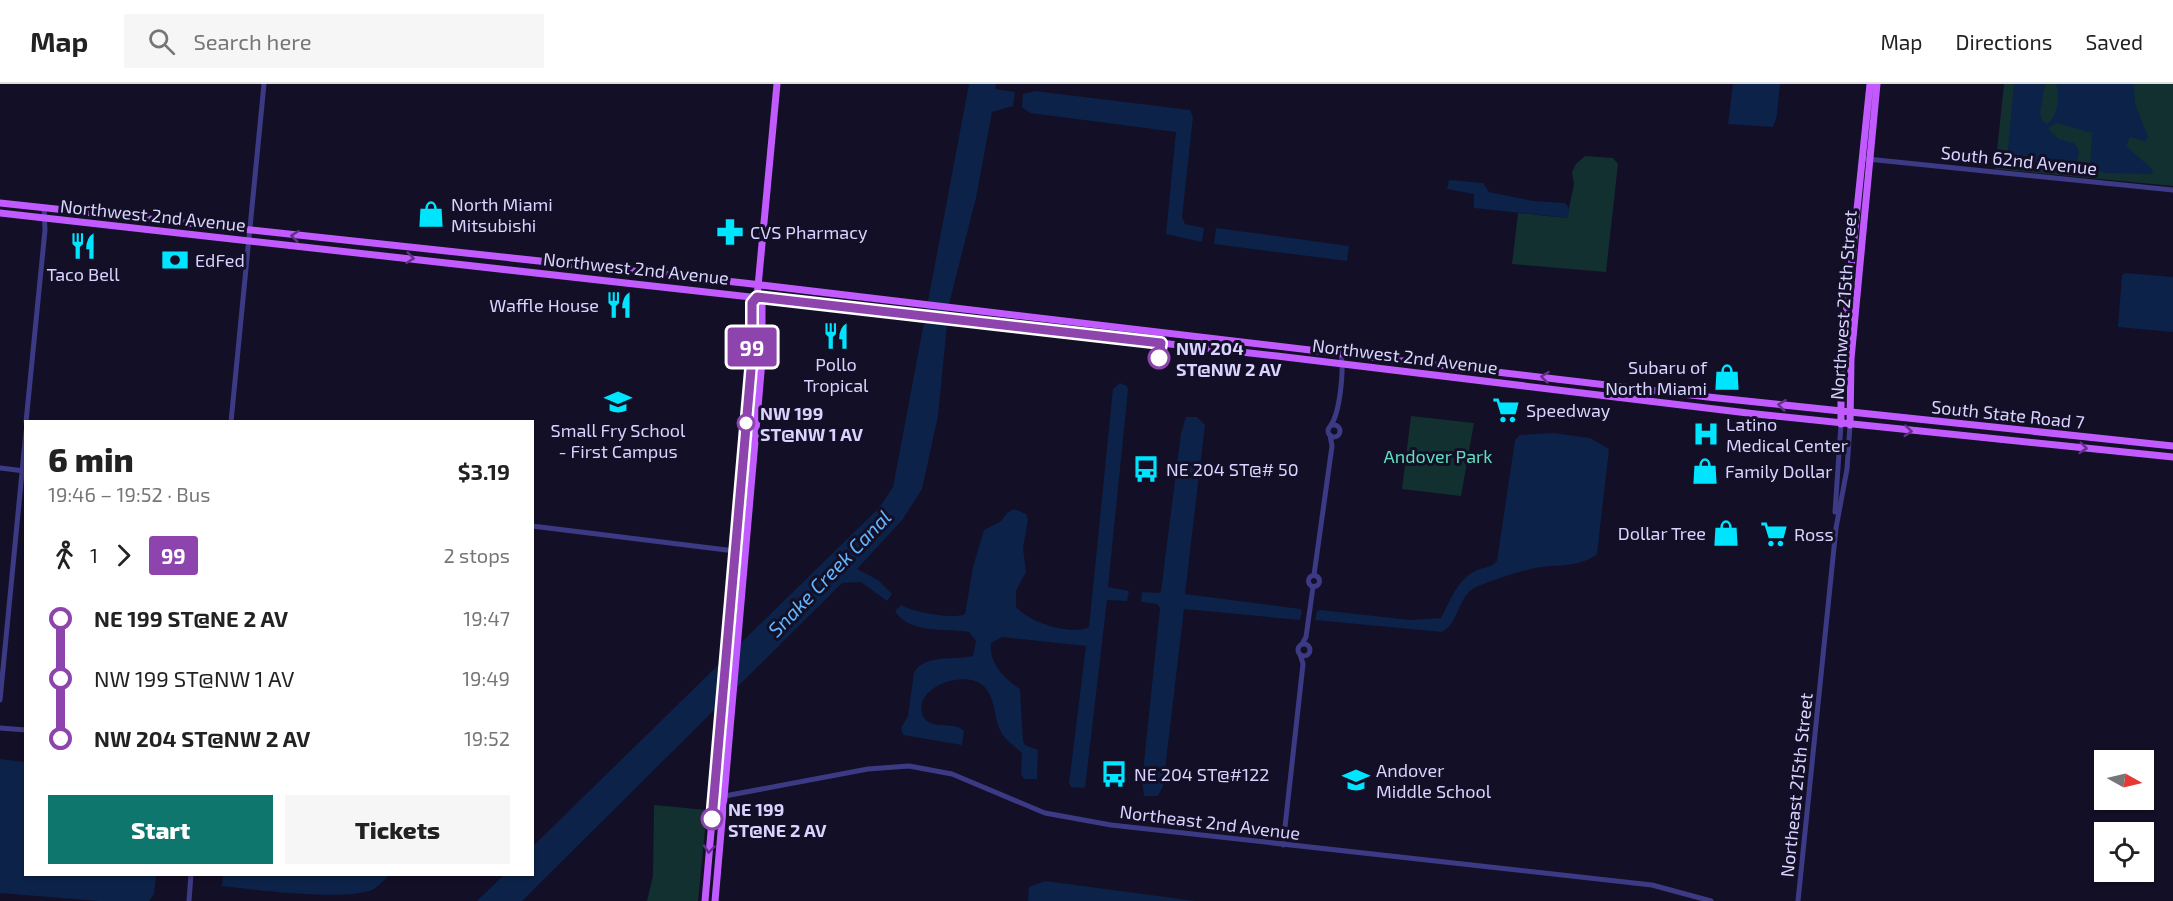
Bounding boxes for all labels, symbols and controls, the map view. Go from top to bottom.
search box [124,14,544,68]
text: Map [30,24,88,58]
icon: search [145,25,178,58]
text: Search here [193,28,312,54]
text: Map [1880,29,1923,54]
text: Directions [1956,29,2052,54]
text: Saved [2085,29,2143,54]
street label: South 62nd Avenue [1940,141,2098,179]
place label: North Miami Mitsubishi [451,193,553,236]
street label: Northwest 2nd Avenue [59,194,247,236]
shop icon: North Miami Mitsubishi [416,199,446,229]
street label: Northwest 215th Street [1825,209,1861,401]
pharmacy icon: CVS Pharmacy [715,217,745,247]
place label: CVS Pharmacy [750,221,868,243]
one-way arrow [291,230,300,243]
restaurant icon: Taco Bell [68,231,98,261]
bank icon: EdFed [160,245,190,275]
street label: Northwest 2nd Avenue [542,247,730,289]
place label: EdFed [195,249,245,271]
one-way arrow [406,252,415,264]
place label: Taco Bell [46,263,120,285]
restaurant icon: Waffle House [604,290,634,320]
place label: Waffle House [489,294,599,316]
restaurant icon: Pollo Tropical [821,321,851,351]
line badge: 99 [725,328,779,366]
street label: Northwest 2nd Avenue [1311,334,1499,378]
text: 99 [740,335,764,360]
place label: NW 204 ST@NW 2 AV [1176,337,1282,380]
marker: NW 204 ST@NW 2 AV [1148,347,1170,369]
place label: Pollo Tropical [804,353,869,396]
place label: Subaru of North Miami [1605,356,1708,399]
shop icon: Subaru of North Miami [1712,362,1742,392]
one-way arrow [1541,371,1550,384]
school or university icon: Small Fry School - First Campus [603,387,633,417]
supermarket icon: Speedway [1491,395,1521,425]
street label: South State Road 7 [1930,395,2086,433]
place label: Speedway [1526,399,1611,421]
one-way arrow [1777,399,1786,412]
place label: NW 199 ST@NW 1 AV [760,402,863,445]
place label: Latino Medical Center [1726,413,1848,456]
marker: NW 199 ST@NW 1 AV [737,414,755,432]
place label: Small Fry School - First Campus [551,419,686,462]
hospital icon: Latino Medical Center [1691,419,1721,449]
one-way arrow [1904,424,1913,437]
text: 6 min [48,439,134,479]
one-way arrow [2079,441,2088,454]
park label: Andover Park [1384,445,1492,467]
bus stop icon: NE 204 ST@# 50 [1131,454,1161,484]
shop icon: Family Dollar [1690,456,1720,486]
text: $3.19 [458,458,510,484]
place label: NE 204 ST@# 50 [1166,458,1299,480]
place label: Family Dollar [1725,460,1832,482]
text: 19:46 – 19:52 · Bus [48,482,210,506]
water label: Snake Creek Canal [762,505,896,641]
shop icon: Dollar Tree [1711,518,1741,548]
supermarket icon: Ross [1759,519,1789,549]
place label: Dollar Tree [1618,522,1706,544]
place label: Ross [1794,523,1834,545]
icon: walk [48,539,81,572]
icon: forward [107,539,140,572]
text: 1 [90,543,98,567]
text: 99 [161,543,186,568]
text: 2 stops [443,543,510,567]
text: NE 199 ST@NE 2 AV [94,605,288,631]
text: 19:47 [463,606,510,630]
text: NW 199 ST@NW 1 AV [94,665,294,691]
text: 19:49 [462,666,510,690]
street label: Northeast 215th Street [1775,692,1817,878]
text: NW 204 ST@NW 2 AV [94,725,310,751]
text: 19:52 [464,726,510,750]
north arrow [2094,750,2154,810]
map controls [2094,750,2154,882]
bus stop icon: NE 204 ST@#122 [1099,759,1129,789]
place label: Andover Middle School [1376,759,1492,802]
place label: NE 204 ST@#122 [1134,763,1269,785]
school or university icon: Andover Middle School [1341,765,1371,795]
button: Start [48,795,273,864]
button: Tickets [285,795,510,864]
place label: NE 199 ST@NE 2 AV [728,798,827,841]
street label: Northeast 2nd Avenue [1118,800,1302,844]
marker: NE 199 ST@NE 2 AV [701,808,723,830]
button: locate [2094,822,2154,882]
one-way arrow [703,845,716,854]

